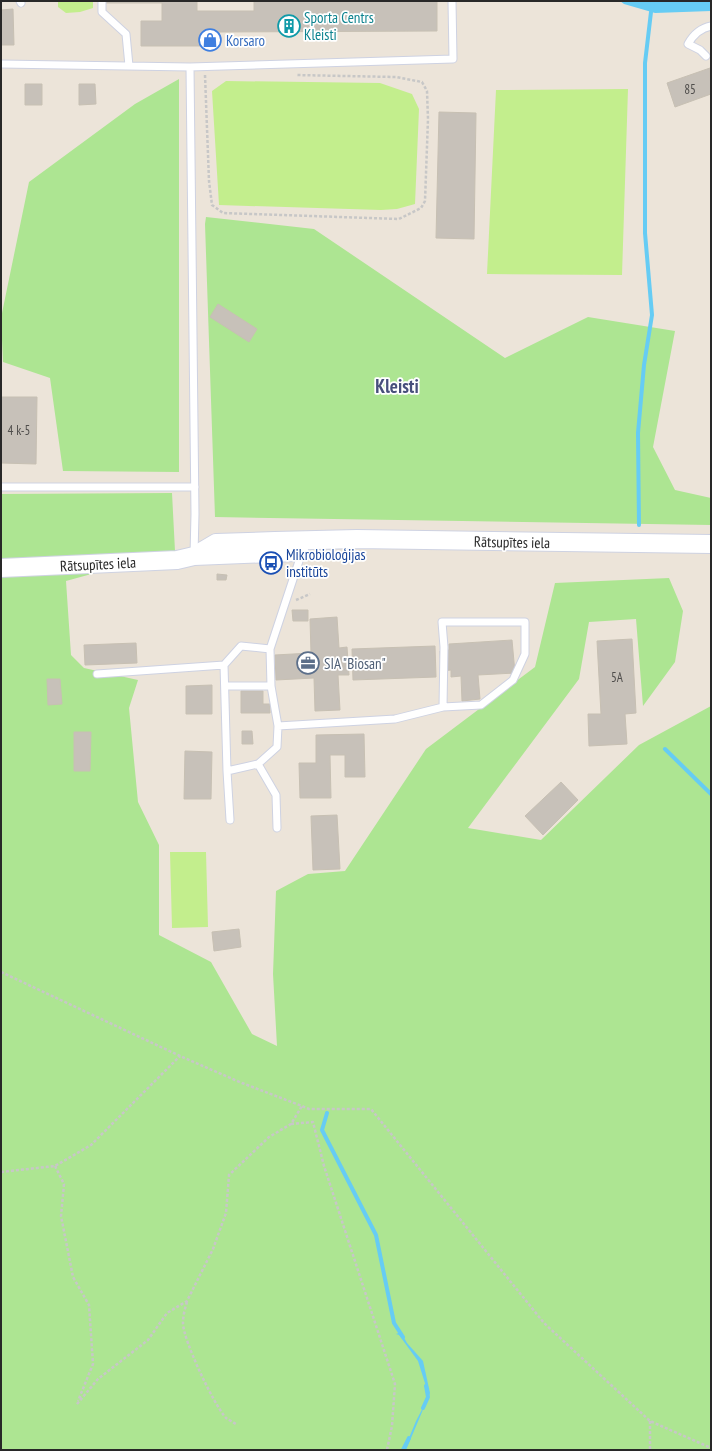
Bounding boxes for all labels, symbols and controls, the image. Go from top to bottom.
place label: Sporta Centrs Kleisti [304,8,374,44]
building icon: Sporta Centrs Kleisti [276,13,302,39]
shop icon: Korsaro [197,27,223,53]
place label: Korsaro [226,31,265,50]
house number: 85 [684,81,696,98]
district label: Kleisti [375,374,419,398]
house number: 4 k-5 [8,422,30,439]
street label: Rātsupītes iela [474,532,550,552]
place label: Mikrobioloģijas institūts [286,545,365,581]
bus stop icon: Mikrobioloģijas institūts [258,550,284,576]
street label: Rātsupītes iela [60,553,136,575]
office icon: SIA "Biosan" [295,650,321,676]
place label: SIA "Biosan" [324,654,386,673]
house number: 5A [611,669,624,686]

